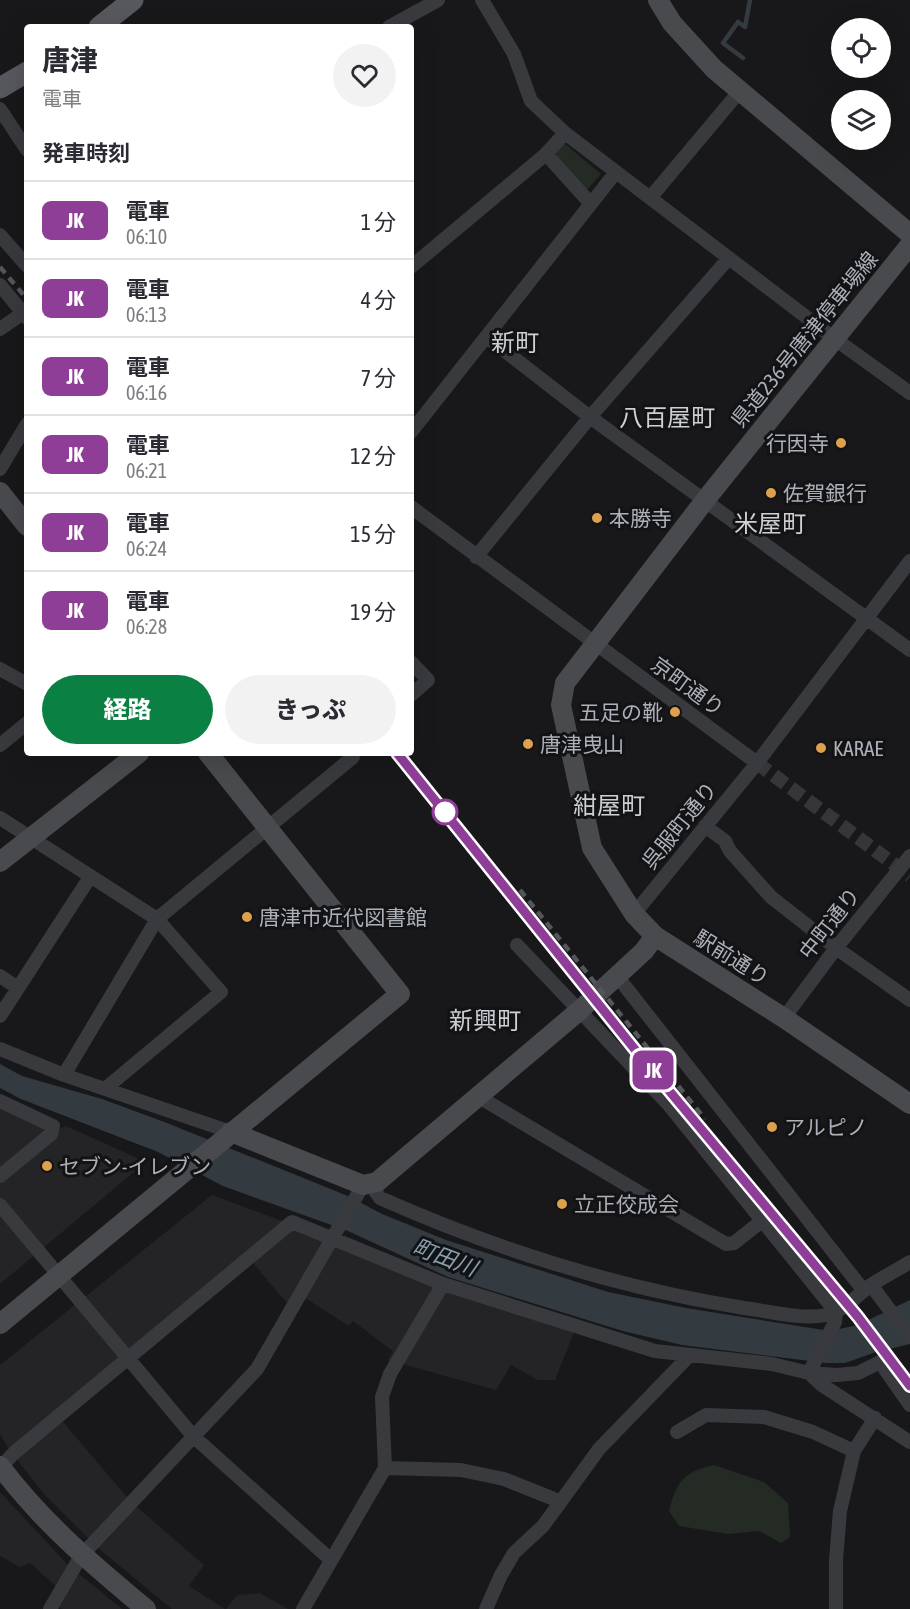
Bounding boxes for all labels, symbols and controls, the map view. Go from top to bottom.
map controls [831,18,891,150]
button: locate [831,18,891,78]
text: 唐津 [42,44,98,76]
button: heart [333,44,396,107]
text: 電車 [42,87,82,110]
button: layers [831,90,891,150]
text: 発車時刻 [42,140,130,166]
text: 電車 [126,198,170,224]
text: JK [66,208,84,232]
text: 1 分 [361,209,396,235]
text: 06:10 [126,225,167,248]
street label: 県道236号唐津停車場線 [726,247,882,431]
text: 電車 [126,276,170,302]
text: JK [66,286,84,310]
text: 4 分 [361,287,396,313]
text: 06:13 [126,303,167,326]
district label: 新町 [491,329,539,356]
text: 電車 [126,354,170,380]
text: JK [66,364,84,388]
text: 7 分 [361,365,396,391]
text: 06:16 [126,381,167,404]
district label: 八百屋町 [619,404,715,431]
place label: 行因寺 [766,431,829,455]
text: 電車 [126,432,170,458]
marker: 行因寺 [834,436,848,450]
text: JK [66,442,84,466]
text: 12 分 [350,443,396,469]
text: 06:21 [126,459,167,482]
place label: 佐賀銀行 [783,481,867,505]
marker: 佐賀銀行 [764,486,778,500]
place label: 本勝寺 [609,506,672,530]
text: 電車 [126,510,170,536]
district label: 米屋町 [734,510,806,537]
marker: 本勝寺 [590,511,604,525]
text: JK [66,520,84,544]
text: 15 分 [350,521,396,547]
text: 06:24 [126,537,167,560]
text: 電車 [126,588,170,614]
text: JK [66,598,84,622]
text: 19 分 [350,599,396,625]
text: 06:28 [126,615,167,638]
street label: 京町通り [647,652,729,720]
button: 経路 [42,675,213,744]
button: きっぷ [225,675,396,744]
place label: 五足の靴 [579,700,663,724]
marker: 五足の靴 [668,705,682,719]
place label: 唐津曳山 [540,732,624,756]
place label: KARAE [833,736,883,760]
marker: 唐津曳山 [521,737,535,751]
marker: KARAE [814,741,828,755]
street label: 呉服町通り [637,777,721,873]
district label: 紺屋町 [573,792,645,819]
unlabelled marker [432,799,458,825]
street label: 中町通り [794,883,864,963]
place label: 唐津市近代図書館 [259,905,427,929]
marker: 唐津市近代図書館 [240,910,254,924]
street label: 駅前通り [690,925,774,989]
district label: 新興町 [449,1007,521,1034]
line badge: JK [626,1050,680,1090]
text: JK [644,1058,662,1082]
place label: アルピノ [784,1115,868,1139]
marker: アルピノ [765,1120,779,1134]
place label: セブン-イレブン [59,1154,211,1178]
marker: セブン-イレブン [40,1159,54,1173]
place label: 立正佼成会 [574,1192,679,1216]
marker: 立正佼成会 [555,1197,569,1211]
water label: 町田川 [410,1233,482,1282]

